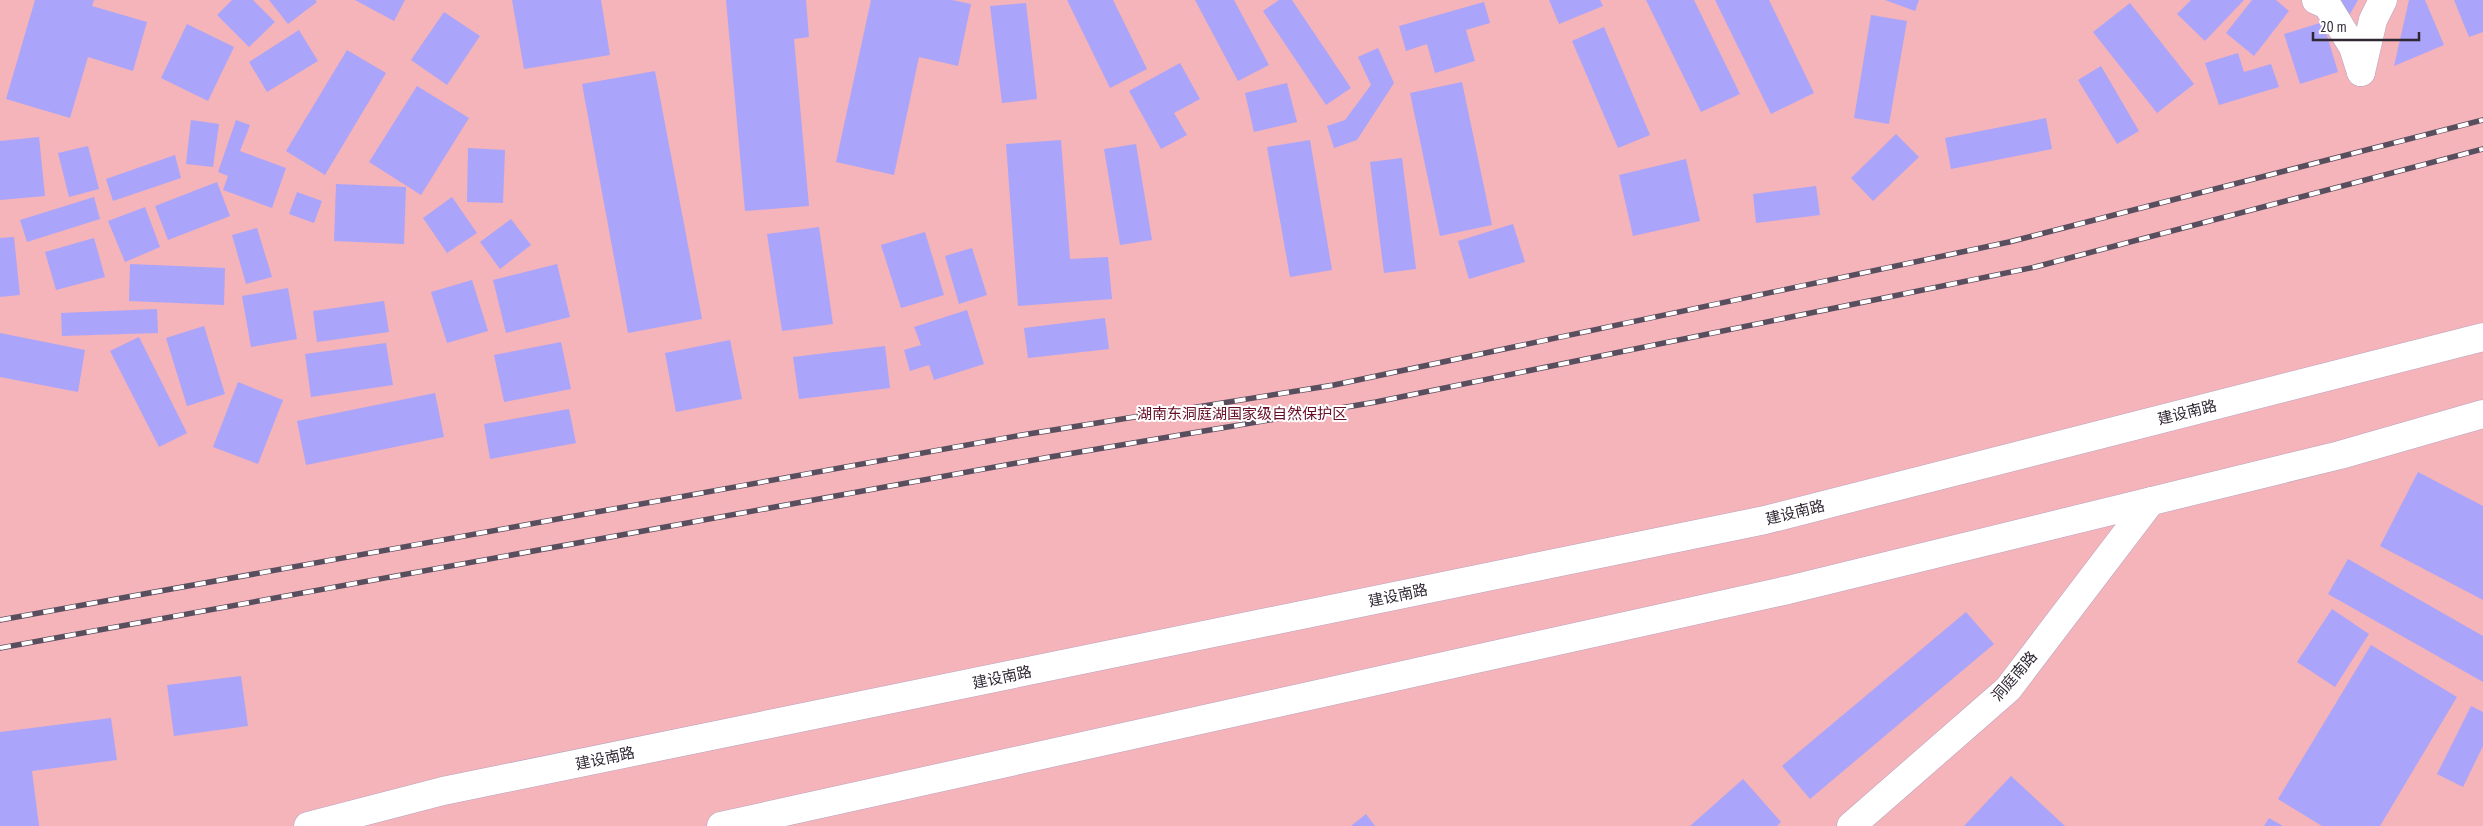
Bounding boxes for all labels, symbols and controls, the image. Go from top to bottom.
scale bar [2313,10,2419,42]
text: 20 m [2320,17,2346,36]
street label: 建设南路 [2156,396,2218,428]
park label: 湖南东洞庭湖国家级自然保护区 [1137,404,1347,423]
street label: 建设南路 [1764,496,1826,528]
street label: 建设南路 [1367,579,1429,611]
street label: 洞庭南路 [1987,647,2041,705]
street label: 建设南路 [971,661,1033,693]
street label: 建设南路 [574,742,636,774]

